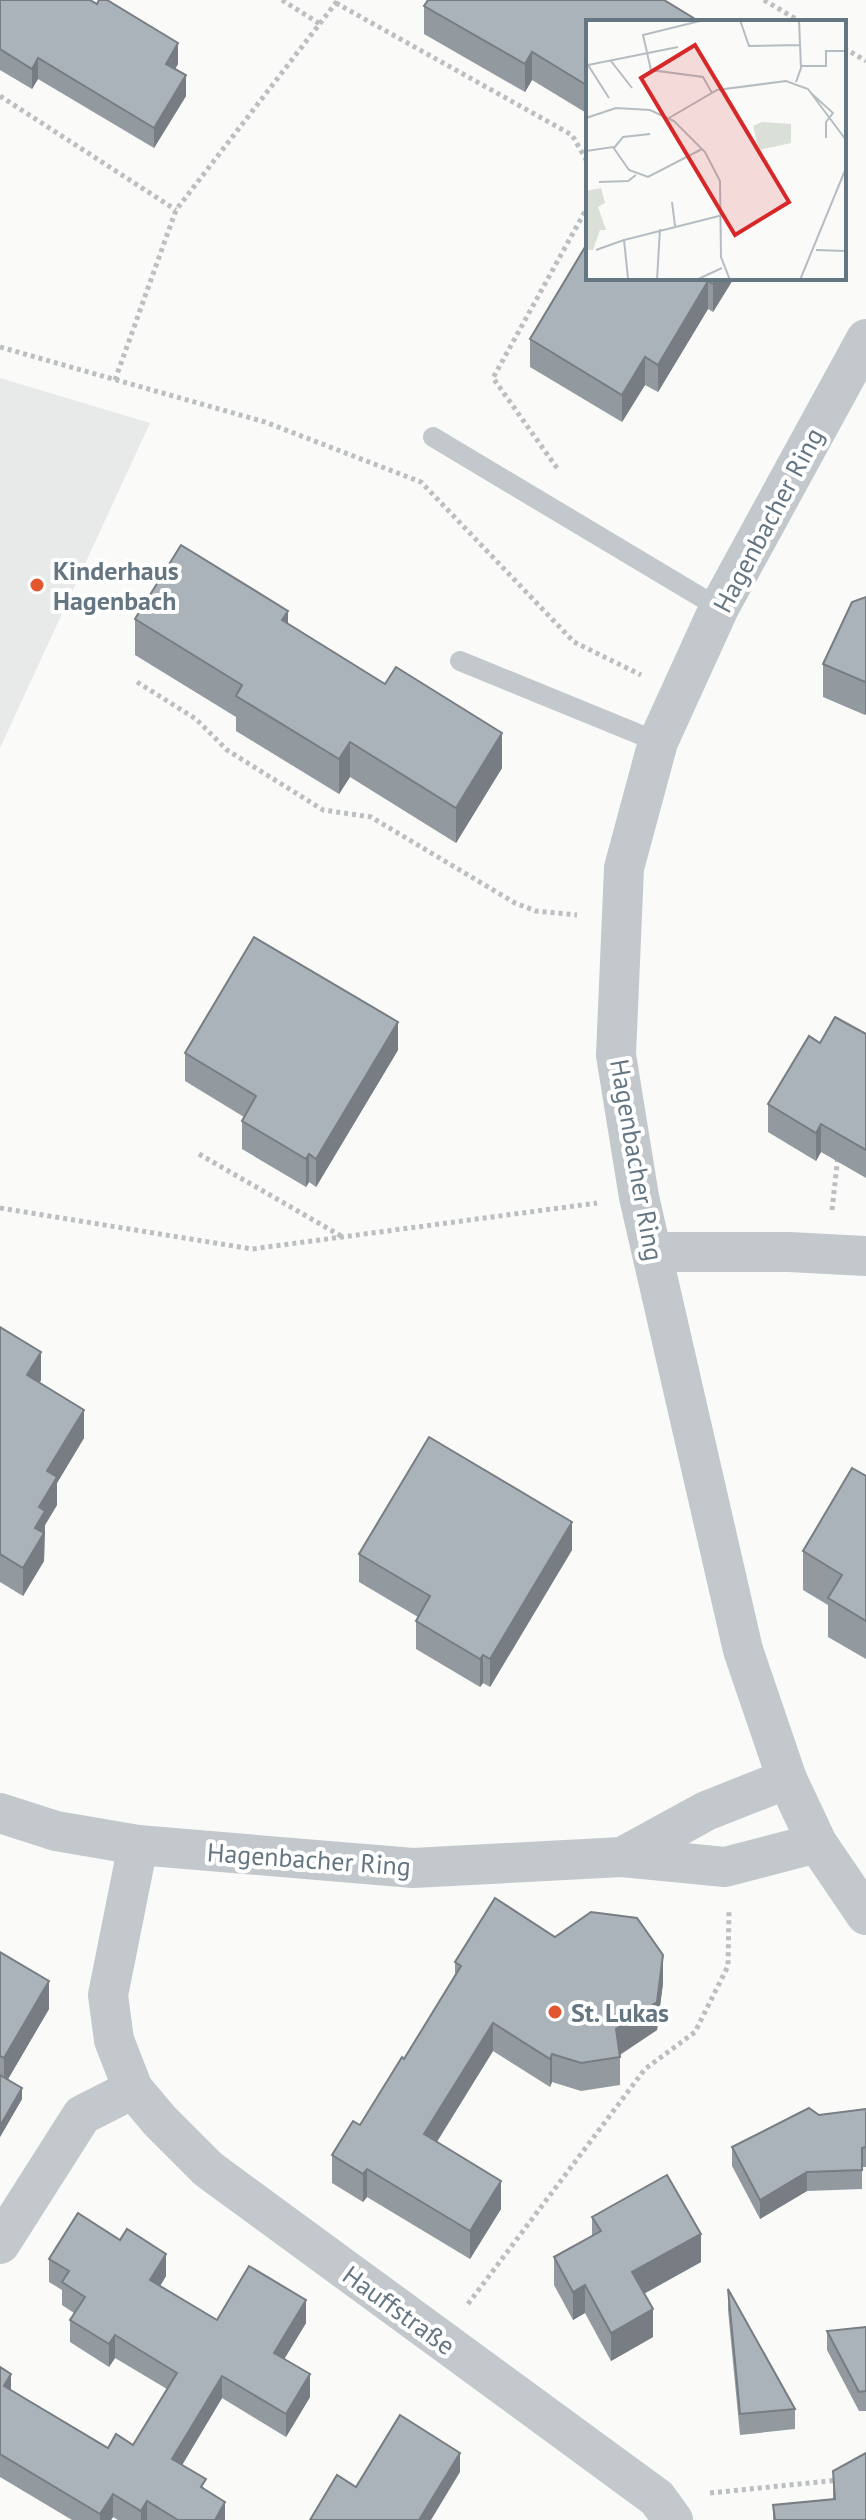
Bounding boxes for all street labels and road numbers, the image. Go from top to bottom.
street label: Hagenbacher Ring [705,422,831,618]
street label: Hagenbacher Ring [603,1057,671,1263]
street label: Hagenbacher Ring [206,1835,412,1883]
street label: Hauffstraße [336,2258,462,2362]

